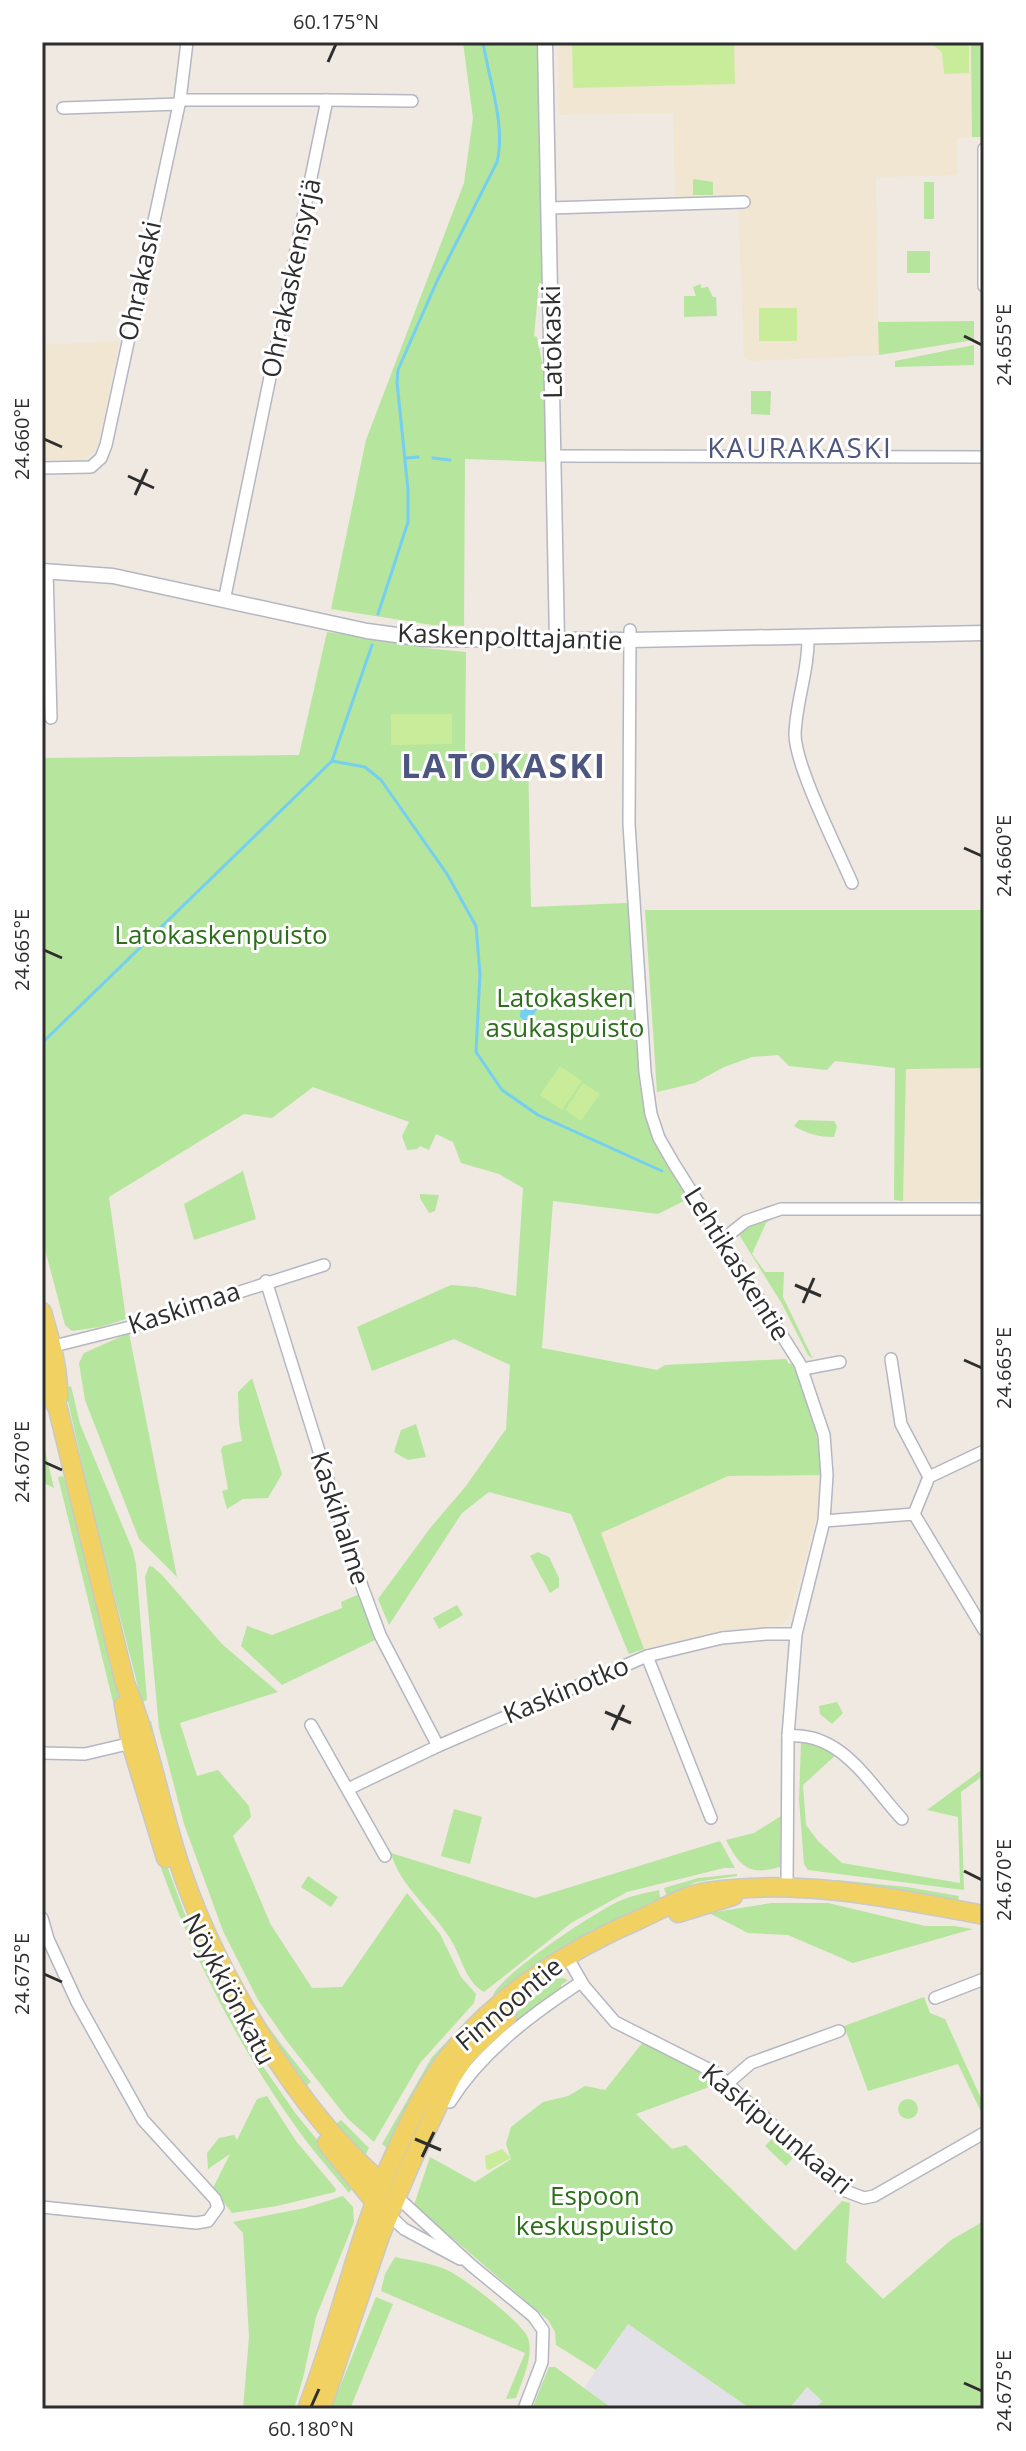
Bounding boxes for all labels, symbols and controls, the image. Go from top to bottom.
text: 60.175°N [293,8,379,35]
street label: Ohrakaskensyrjä [251,175,329,381]
street label: Ohrakaski [109,217,169,344]
street label: Latokaski [532,285,570,399]
text: 24.655°E [990,304,1017,386]
text: 24.660°E [8,398,35,480]
district label: KAURAKASKI [707,428,893,466]
street label: Kaskenpolttajantie [397,614,623,658]
district label: LATOKASKI [401,742,607,788]
text: 24.660°E [990,815,1017,897]
text: 24.665°E [8,909,35,991]
park label: Latokaskenpuisto [114,916,328,952]
park label: Latokasken asukaspuisto [486,979,645,1045]
street label: Lehtikaskentie [676,1180,800,1347]
street label: Kaskimaa [123,1272,244,1342]
text: 24.665°E [990,1327,1017,1409]
text: 24.670°E [8,1421,35,1503]
street label: Kaskihalme [302,1446,379,1589]
street label: Kaskinotko [497,1646,634,1732]
text: 24.670°E [990,1839,1017,1921]
street label: Nöykkiönkatu [175,1906,285,2071]
text: 24.675°E [8,1933,35,2015]
street label: Finnoontie [447,1948,570,2059]
street label: Kaskipuunkaari [695,2055,861,2202]
park label: Espoon keskuspuisto [516,2177,674,2243]
text: 24.675°E [990,2350,1017,2432]
text: 60.180°N [268,2415,354,2442]

